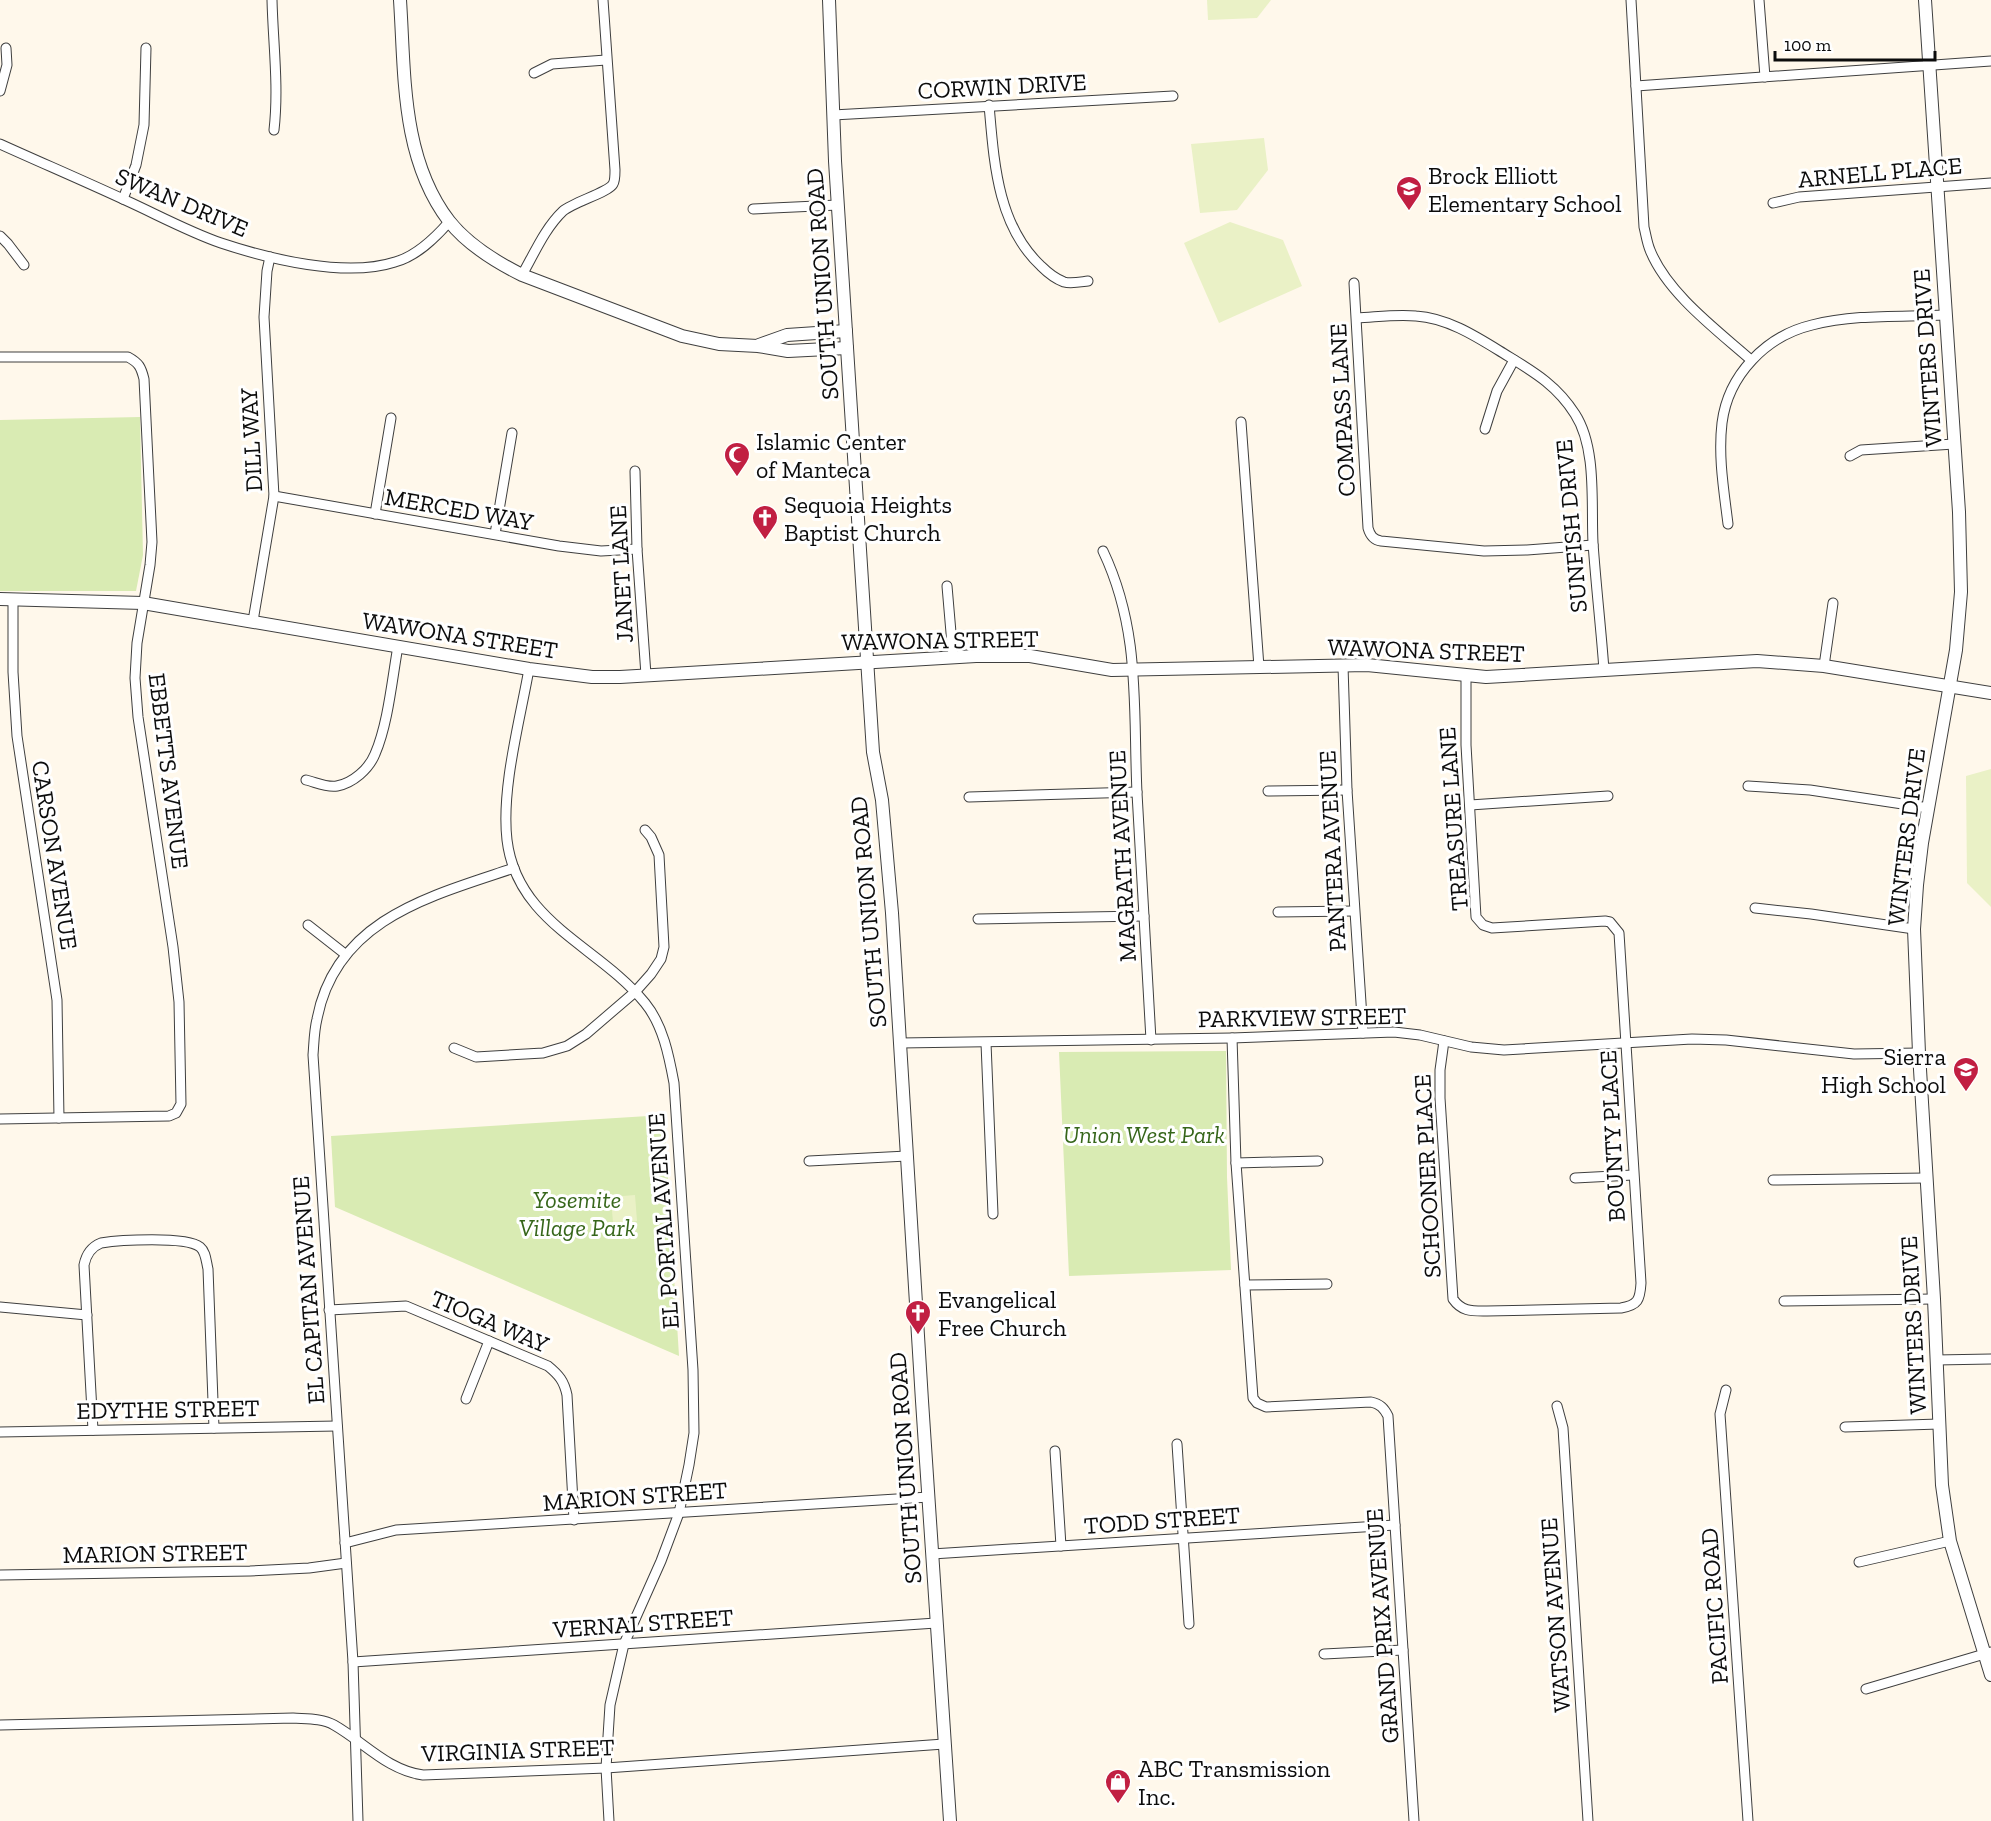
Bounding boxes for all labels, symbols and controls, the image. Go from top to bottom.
scale bar [1775,24,1936,62]
text: 100 m [1784,34,1832,56]
street label: CORWIN DRIVE [917,67,1087,105]
street label: ARNELL PLACE [1797,150,1963,194]
street label: SWAN DRIVE [111,161,253,243]
place label: Brock Elliott Elementary School [1428,161,1622,218]
street label: SOUTH UNION ROAD [799,167,845,401]
school or university icon: Brock Elliott Elementary School [1394,174,1424,212]
street label: WINTERS DRIVE [1906,268,1948,448]
street label: COMPASS LANE [1323,323,1361,497]
street label: DILL WAY [234,387,268,493]
place label: Islamic Center of Manteca [756,427,907,484]
street label: SUNFISH DRIVE [1549,438,1593,614]
mosque icon: Islamic Center of Manteca [722,440,752,478]
street label: MERCED WAY [382,482,536,536]
place label: Sequoia Heights Baptist Church [784,490,952,547]
church icon: Sequoia Heights Baptist Church [750,503,780,541]
street label: JANET LANE [603,504,639,644]
street label: WAWONA STREET [360,605,560,665]
street label: WAWONA STREET [841,624,1039,656]
street label: WAWONA STREET [1327,632,1525,668]
street label: EBBETTS AVENUE [143,671,195,871]
street label: TREASURE LANE [1432,726,1474,912]
street label: WINTERS DRIVE [1881,747,1931,927]
street label: MAGRATH AVENUE [1102,749,1142,963]
street label: PANTERA AVENUE [1312,749,1352,953]
street label: CARSON AVENUE [26,758,84,952]
street label: SOUTH UNION ROAD [843,795,893,1029]
street label: PARKVIEW STREET [1198,1001,1407,1033]
place label: Sierra High School [1821,1042,1946,1099]
street label: BOUNTY PLACE [1593,1049,1631,1223]
school or university icon: Sierra High School [1951,1055,1981,1093]
street label: SCHOONER PLACE [1407,1073,1447,1279]
street label: EL PORTAL AVENUE [641,1112,685,1330]
park label: Union West Park [1063,1120,1225,1149]
street label: EL CAPITAN AVENUE [286,1175,330,1405]
park label: Yosemite Village Park [519,1185,636,1242]
street label: WINTERS DRIVE [1894,1235,1932,1415]
street label: TIOGA WAY [427,1283,553,1359]
place label: Evangelical Free Church [938,1285,1067,1342]
church icon: Evangelical Free Church [903,1298,933,1336]
street label: SOUTH UNION ROAD [882,1351,928,1585]
street label: EDYTHE STREET [76,1393,260,1425]
street label: MARION STREET [542,1475,728,1517]
street label: TODD STREET [1083,1500,1241,1540]
street label: GRAND PRIX AVENUE [1359,1508,1405,1744]
street label: WATSON AVENUE [1534,1517,1576,1713]
street label: PACIFIC ROAD [1694,1527,1734,1685]
street label: MARION STREET [62,1537,248,1569]
street label: VERNAL STREET [551,1602,734,1644]
street label: VIRGINIA STREET [420,1732,615,1768]
place label: ABC Transmission Inc. [1138,1754,1331,1811]
shop icon: ABC Transmission Inc. [1103,1767,1133,1805]

